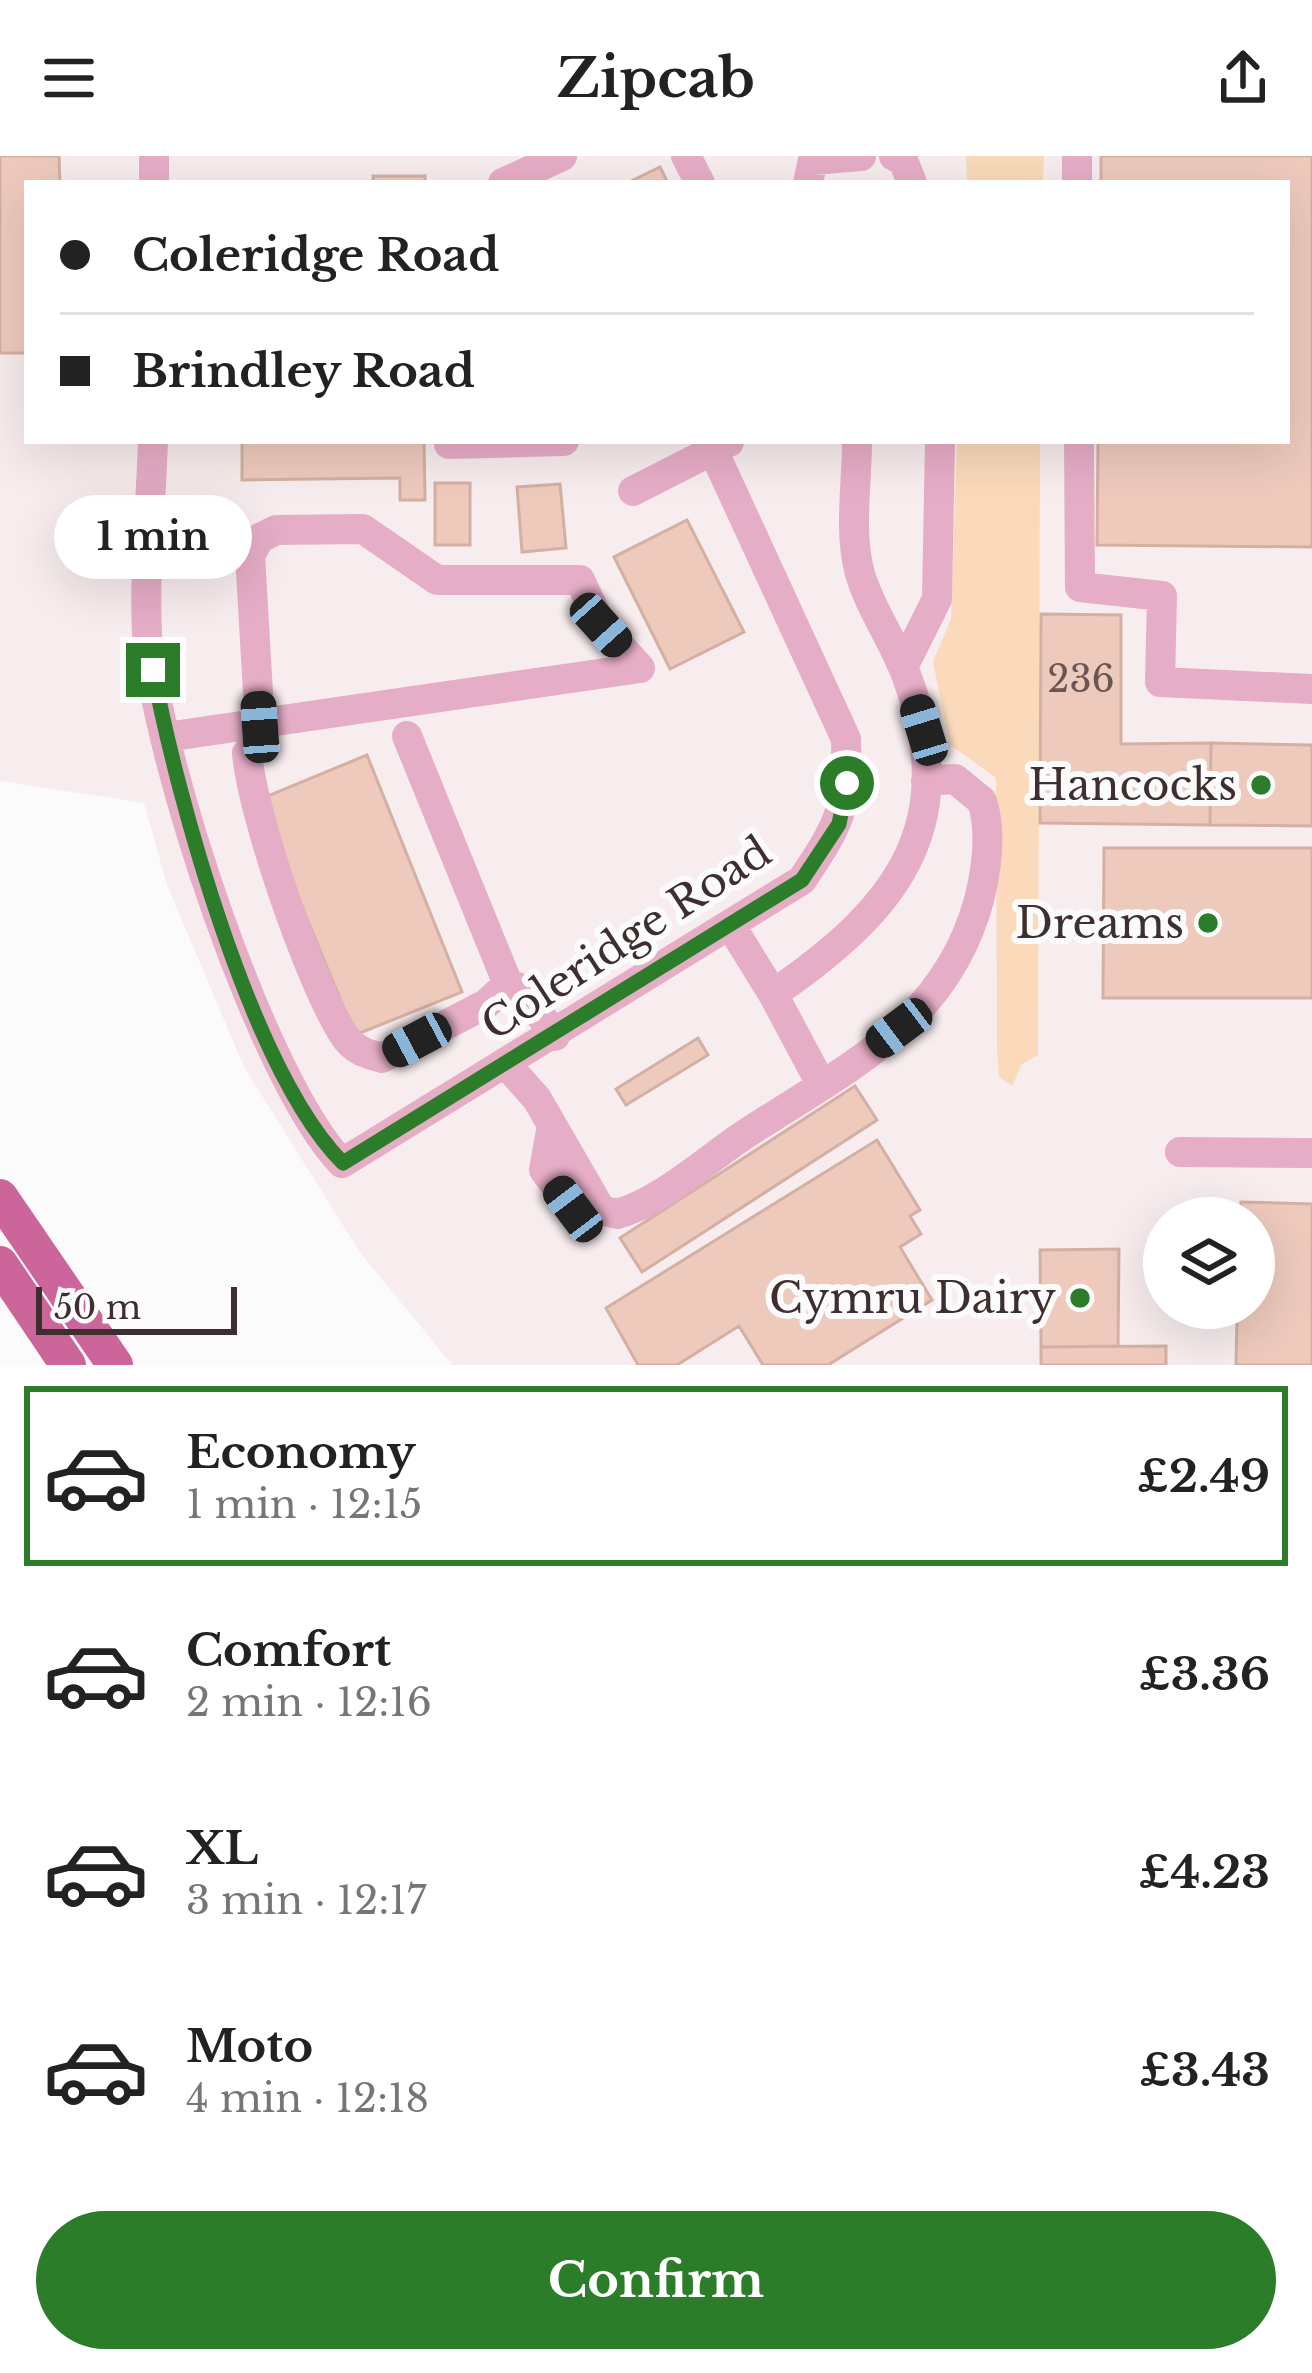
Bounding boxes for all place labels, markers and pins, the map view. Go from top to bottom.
place label: Hancocks [1029,759,1237,811]
marker: Hancocks [1248,772,1274,798]
place label: Dreams [1016,897,1184,949]
marker: Dreams [1195,910,1221,936]
place label: Cymru Dairy [769,1272,1056,1324]
marker: Cymru Dairy [1067,1285,1093,1311]

